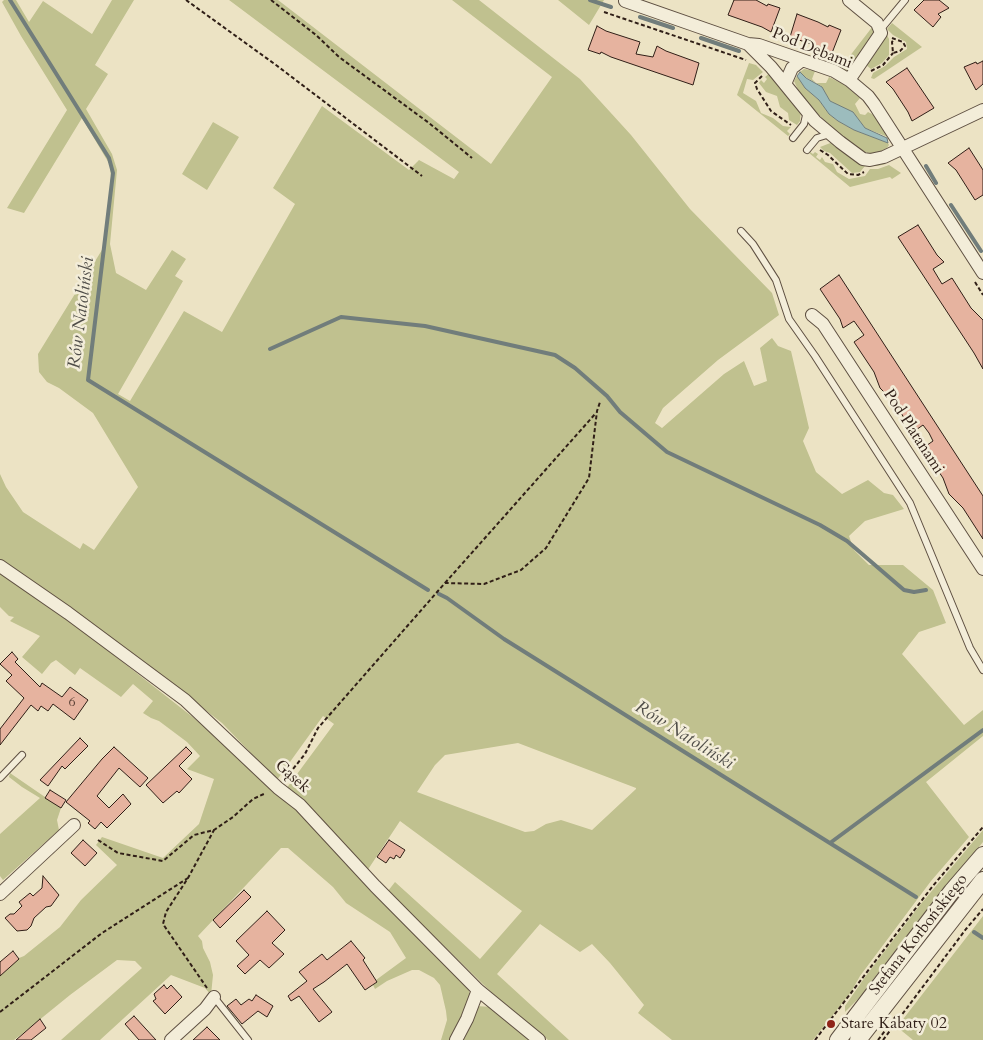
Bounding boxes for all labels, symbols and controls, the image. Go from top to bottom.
street label: Pod Dębami [769,24,855,74]
water label: Rów Natoliński [64,256,100,370]
street label: Pod Platanami [878,386,948,478]
house number: 6 [68,695,76,711]
water label: Rów Natoliński [631,697,737,775]
street label: Gąsek [270,756,314,798]
street label: Stefana Korbońskiego [866,871,972,999]
place label: Stare Kabaty 02 [841,1014,947,1034]
marker: Stare Kabaty 02 [825,1018,837,1030]

